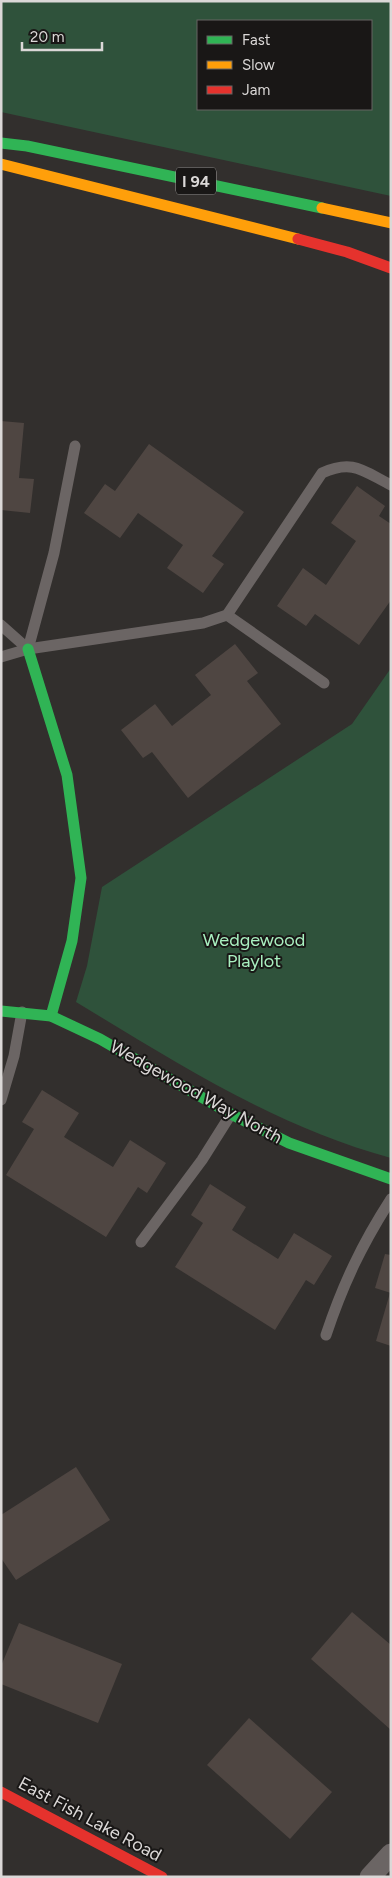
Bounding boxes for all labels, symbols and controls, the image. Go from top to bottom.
scale bar [22,20,102,52]
legend [197,20,372,110]
text: 20 m [30,28,64,46]
text: Fast [242,31,271,49]
text: Slow [242,56,275,74]
text: Jam [242,81,270,99]
road number: I 94 [176,168,216,195]
park label: Wedgewood Playlot [203,929,305,972]
street label: Wedgewood Way North [106,1035,286,1149]
street label: East Fish Lake Road [15,1772,165,1866]

